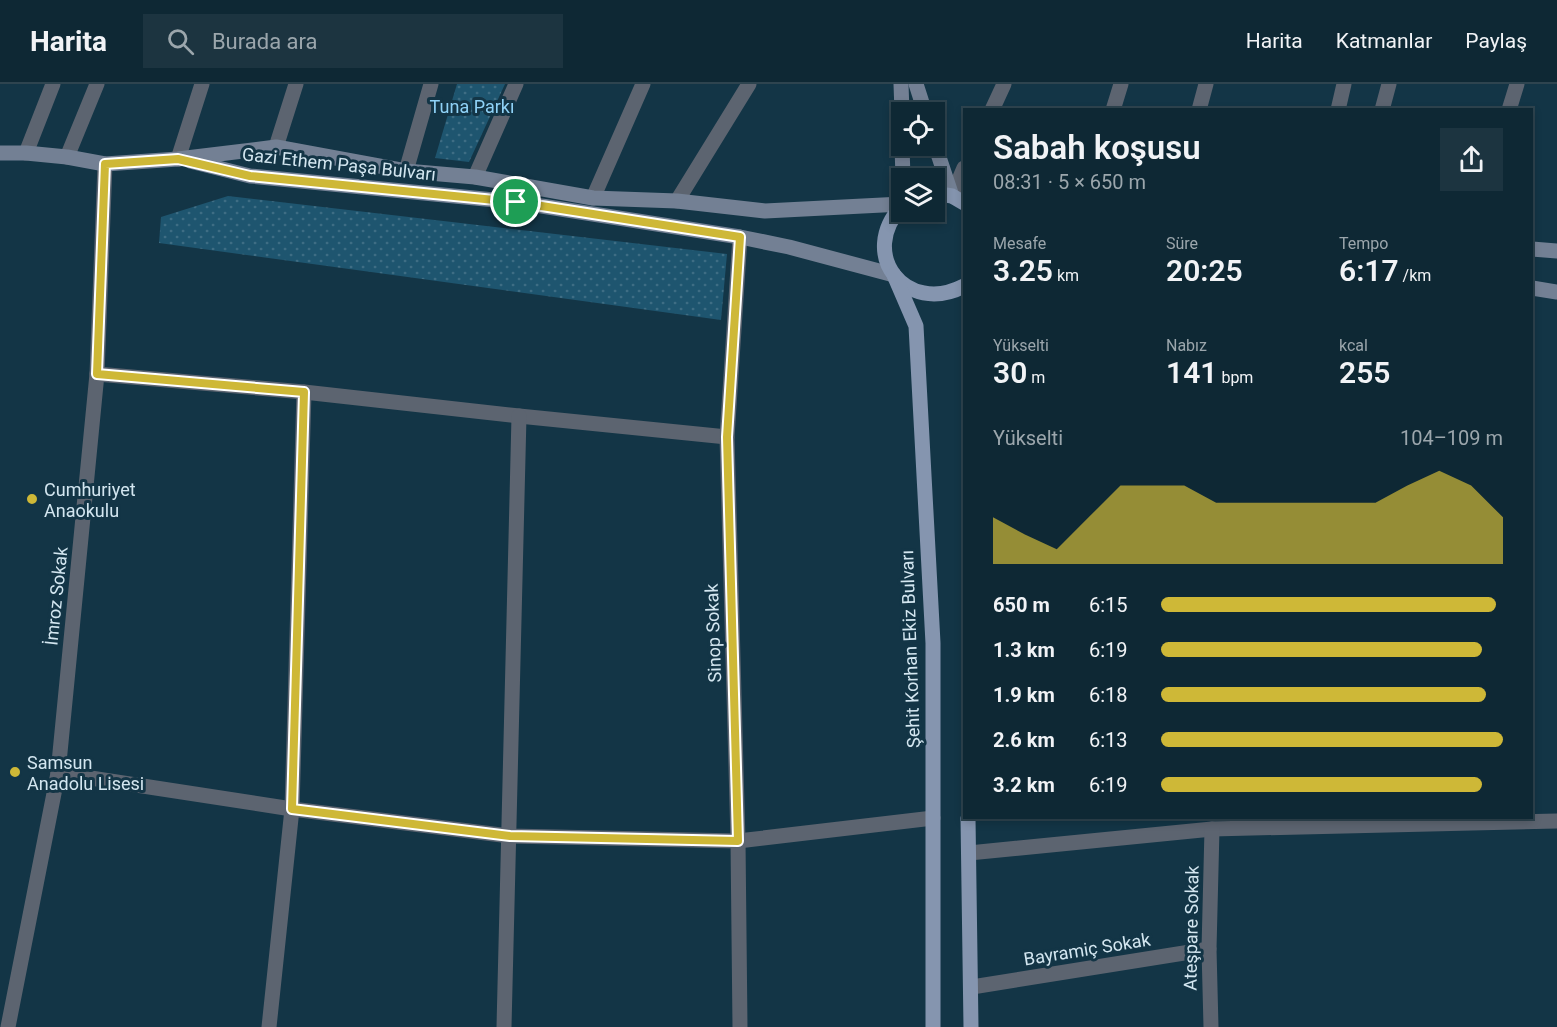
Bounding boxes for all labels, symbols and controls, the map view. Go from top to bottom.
search box [143,14,563,68]
text: Harita [30,25,107,58]
icon: search [164,25,197,58]
text: Burada ara [212,29,318,54]
text: Harita [1246,29,1303,53]
text: Katmanlar [1336,29,1432,53]
text: Paylaş [1465,29,1527,53]
park label: Tuna Parkı [430,96,514,117]
map controls [891,102,945,222]
button: locate [891,102,945,156]
text: Sabah koşusu [993,128,1201,167]
button: share [1440,128,1503,191]
street label: Gazi Ethem Paşa Bulvarı [241,143,437,185]
button: layers [891,168,945,222]
text: 08:31 · 5 × 650 m [993,170,1146,194]
pin [490,176,541,227]
icon: arrive [499,185,532,218]
text: Mesafe [993,234,1046,253]
text: Süre [1166,234,1198,253]
text: Tempo [1339,234,1388,253]
text: 3.25 [993,253,1053,288]
text: 20:25 [1166,253,1243,288]
text: 6:17 [1339,253,1399,288]
text: km [1053,266,1079,285]
text: /km [1399,266,1431,285]
text: Yükselti [993,336,1049,355]
text: Nabız [1166,336,1207,355]
text: kcal [1339,336,1368,355]
text: 30 [993,355,1027,390]
text: 141 [1166,355,1217,390]
text: 255 [1339,355,1390,390]
text: m [1027,368,1045,387]
text: bpm [1217,368,1253,387]
text: Yükselti [993,426,1063,450]
text: 104–109 m [1400,426,1503,450]
place label: Cumhuriyet Anaokulu [44,479,136,521]
marker: Cumhuriyet Anaokulu [25,492,39,506]
street label: İmroz Sokak [40,545,72,646]
street label: Şehit Korhan Ekiz Bulvarı [896,550,924,748]
street label: Sinop Sokak [701,582,725,683]
text: 650 m [993,593,1050,617]
text: 6:15 [1089,593,1128,617]
text: 1.3 km [993,638,1055,662]
text: 6:19 [1089,638,1128,662]
text: 1.9 km [993,683,1055,707]
text: 6:18 [1089,683,1128,707]
text: 2.6 km [993,728,1055,752]
text: 6:13 [1089,728,1128,752]
place label: Samsun Anadolu Lisesi [27,752,144,794]
marker: Samsun Anadolu Lisesi [8,765,22,779]
text: 3.2 km [993,773,1055,797]
text: 6:19 [1089,773,1128,797]
street label: Ateşpare Sokak [1179,864,1203,991]
street label: Bayramiç Sokak [1022,928,1153,969]

